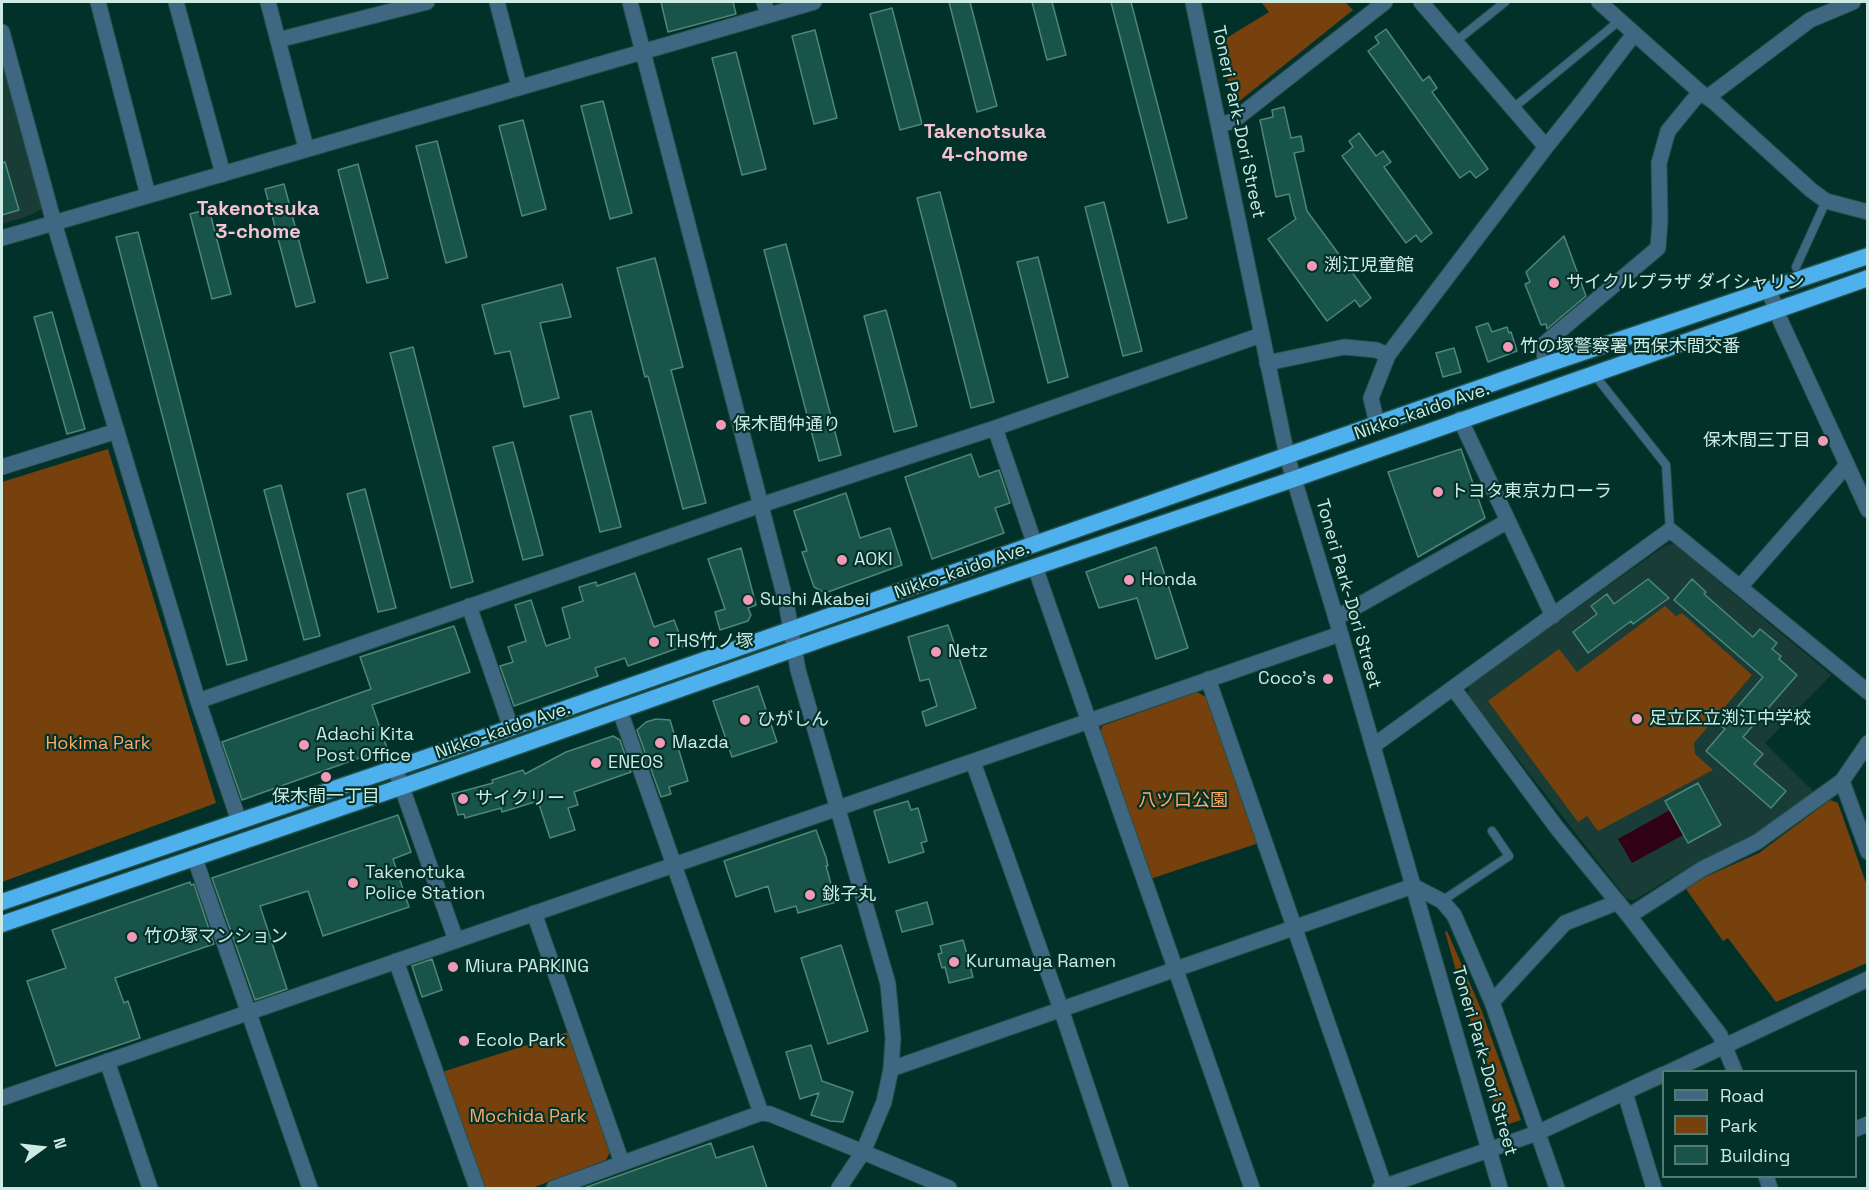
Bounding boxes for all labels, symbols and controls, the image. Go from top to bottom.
street label: Toneri Park-Dori Street [1207,24,1269,220]
district label: Takenotsuka 4-chome [924,121,1046,168]
district label: Takenotsuka 3-chome [197,198,319,245]
place label: 渕江児童館 [1324,255,1414,277]
marker: 渕江児童館 [1305,259,1319,273]
place label: サイクルプラザ ダイシャリン [1566,272,1805,294]
marker: サイクルプラザ ダイシャリン [1547,276,1561,290]
place label: 竹の塚警察署 西保木間交番 [1520,336,1741,358]
marker: 竹の塚警察署 西保木間交番 [1501,340,1515,354]
street label: Nikko-kaido Ave. [1352,379,1492,445]
place label: 保木間仲通り [733,414,841,436]
marker: 保木間仲通り [714,418,728,432]
place label: 保木間三丁目 [1703,430,1811,452]
marker: 保木間三丁目 [1816,434,1830,448]
place label: トヨタ東京カローラ [1450,481,1612,503]
marker: トヨタ東京カローラ [1431,485,1445,499]
street label: Toneri Park-Dori Street [1311,497,1385,691]
street label: Nikko-kaido Ave. [892,538,1032,604]
place label: AOKI [854,549,893,571]
marker: AOKI [835,553,849,567]
place label: Honda [1141,569,1197,591]
marker: Honda [1122,573,1136,587]
place label: Sushi Akabei [760,589,869,611]
marker: Sushi Akabei [741,593,755,607]
place label: THS竹ノ塚 [666,631,753,653]
marker: THS竹ノ塚 [647,635,661,649]
place label: Netz [948,641,988,663]
marker: Netz [929,645,943,659]
place label: Coco's [1258,668,1316,690]
marker: Coco's [1321,672,1335,686]
street label: Nikko-kaido Ave. [433,698,573,764]
place label: 足立区立渕江中学校 [1649,708,1811,730]
place label: ひがしん [757,709,829,731]
marker: 足立区立渕江中学校 [1630,712,1644,726]
marker: ひがしん [738,713,752,727]
place label: Adachi Kita Post Office [316,724,414,766]
place label: Mazda [672,732,729,754]
park label: Hokima Park [46,733,150,755]
marker: Mazda [653,736,667,750]
marker: Adachi Kita Post Office [297,738,311,752]
place label: ENEOS [608,752,663,774]
marker: ENEOS [589,756,603,770]
marker: 保木間一丁目 [319,770,333,784]
place label: 保木間一丁目 [272,786,380,808]
place label: サイクリー [475,788,565,810]
park label: 八ツ口公園 [1138,790,1228,812]
marker: サイクリー [456,792,470,806]
place label: Takenotuka Police Station [365,862,485,904]
marker: Takenotuka Police Station [346,876,360,890]
place label: 銚子丸 [822,884,876,906]
marker: 銚子丸 [803,888,817,902]
place label: 竹の塚マンション [144,926,288,948]
marker: 竹の塚マンション [125,930,139,944]
place label: Kurumaya Ramen [966,951,1116,973]
marker: Kurumaya Ramen [947,955,961,969]
place label: Miura PARKING [465,956,589,978]
marker: Miura PARKING [446,960,460,974]
street label: Toneri Park-Dori Street [1447,964,1521,1158]
place label: Ecolo Park [476,1030,566,1052]
marker: Ecolo Park [457,1034,471,1048]
legend [1662,1070,1857,1178]
text: Road [1720,1084,1764,1107]
park label: Mochida Park [470,1106,586,1128]
text: Park [1720,1114,1757,1137]
north arrow [12,1118,72,1178]
text: N [48,1135,71,1151]
text: Building [1720,1144,1790,1167]

